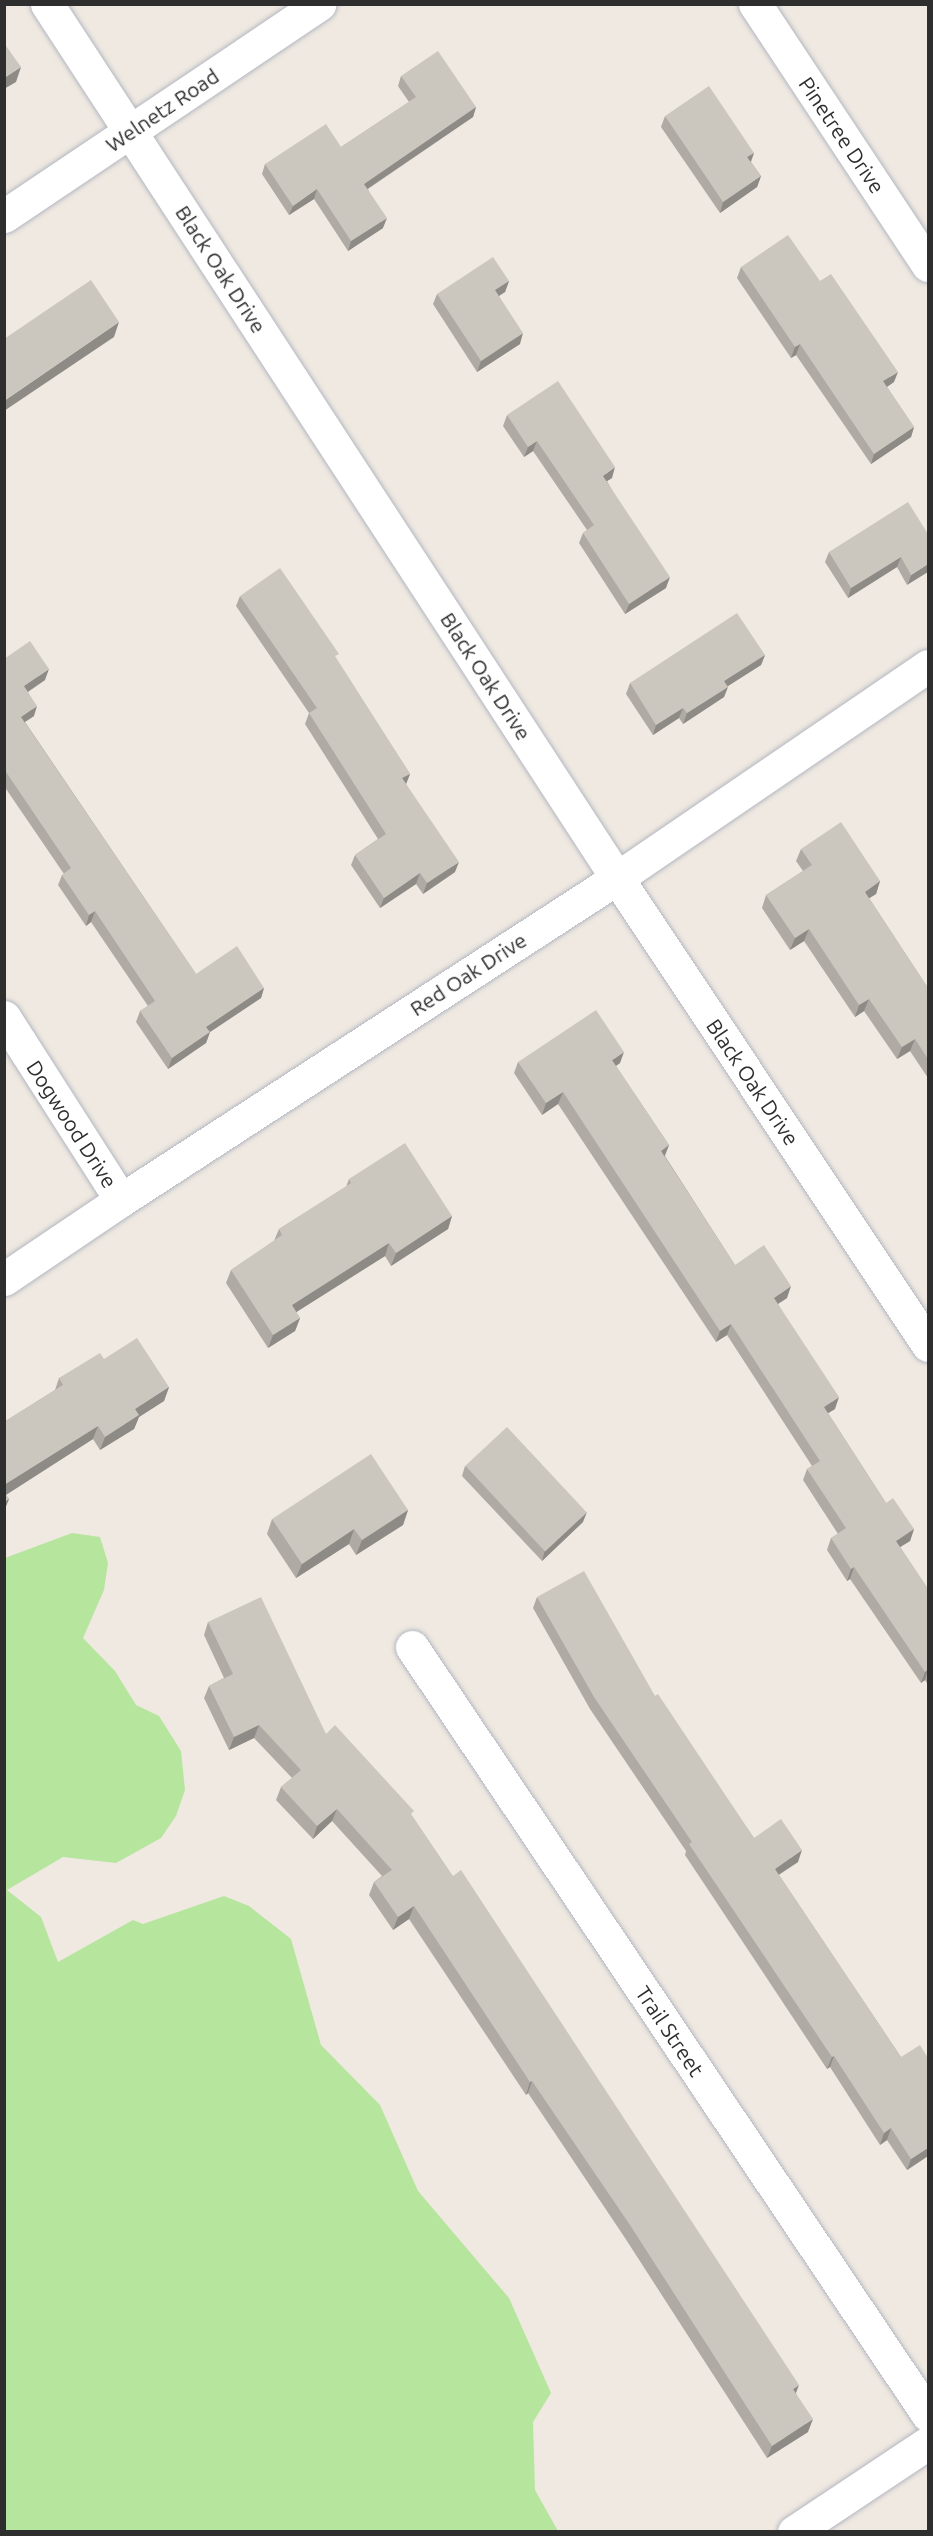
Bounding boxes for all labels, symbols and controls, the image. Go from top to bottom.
street label: Welnetz Road [101,63,223,157]
street label: Pinetree Drive [794,72,890,198]
street label: Black Oak Drive [170,200,272,338]
street label: Black Oak Drive [435,607,537,745]
street label: Red Oak Drive [405,927,531,1021]
street label: Black Oak Drive [701,1014,805,1150]
street label: Dogwood Drive [21,1056,123,1192]
street label: Trail Street [631,1981,709,2081]

